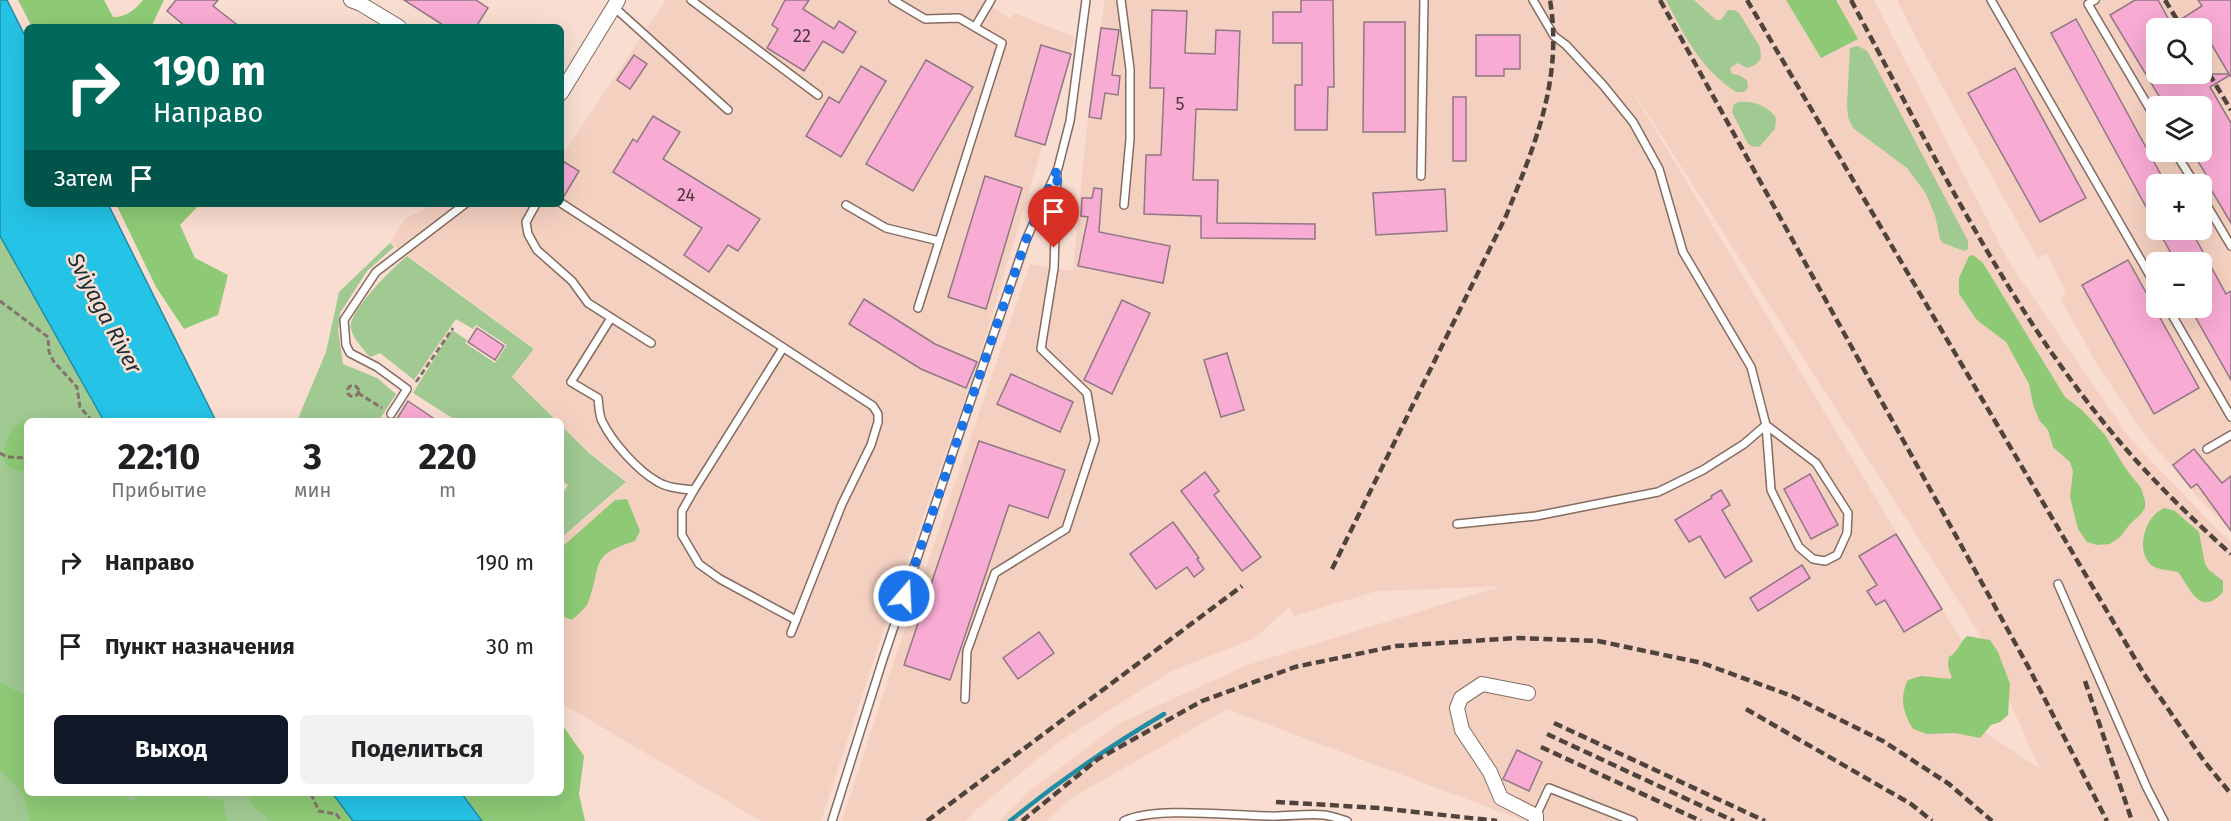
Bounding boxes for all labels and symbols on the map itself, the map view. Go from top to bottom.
house number: 22 [793,25,811,47]
house number: 5 [1175,93,1185,115]
house number: 24 [677,184,695,206]
pin [1028,186,1079,248]
water label: Sviyaga River [61,248,148,378]
position arrow [872,564,936,628]

